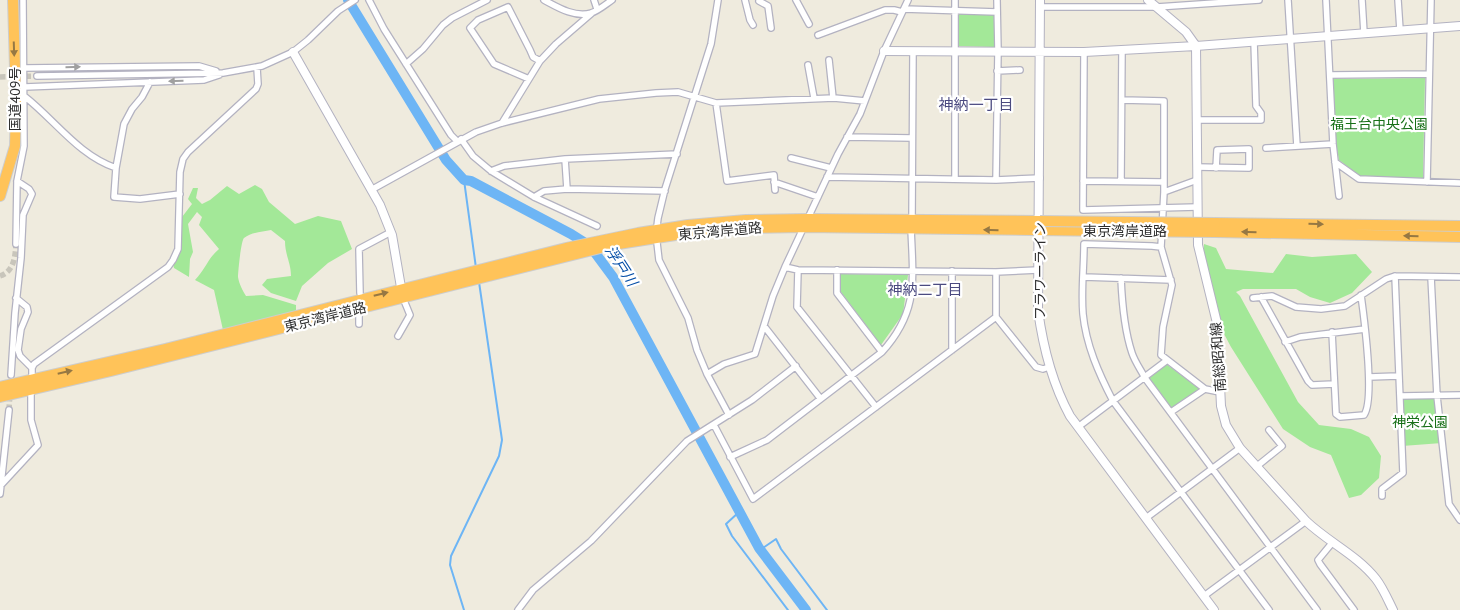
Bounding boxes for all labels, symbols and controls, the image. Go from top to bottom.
one-way arrow [11,41,19,57]
one-way arrow [65,63,81,71]
street label: 国道409号 [6,67,24,131]
one-way arrow [167,77,183,85]
district label: 神納一丁目 [938,95,1014,114]
park label: 福王台中央公園 [1330,115,1428,133]
street label: 東京湾岸道路 [677,218,763,244]
one-way arrow [1309,220,1325,228]
street label: フラワーライン [1031,222,1049,320]
street label: 東京湾岸道路 [1083,222,1167,240]
one-way arrow [983,226,999,234]
one-way arrow [1241,228,1257,236]
one-way arrow [1403,232,1419,240]
water label: 浮戸川 [601,242,643,291]
district label: 神納二丁目 [887,280,963,299]
one-way arrow [374,289,389,297]
street label: 東京湾岸道路 [282,298,368,336]
street label: 南総昭和線 [1207,321,1229,393]
one-way arrow [57,368,72,376]
park label: 神栄公園 [1392,413,1448,431]

